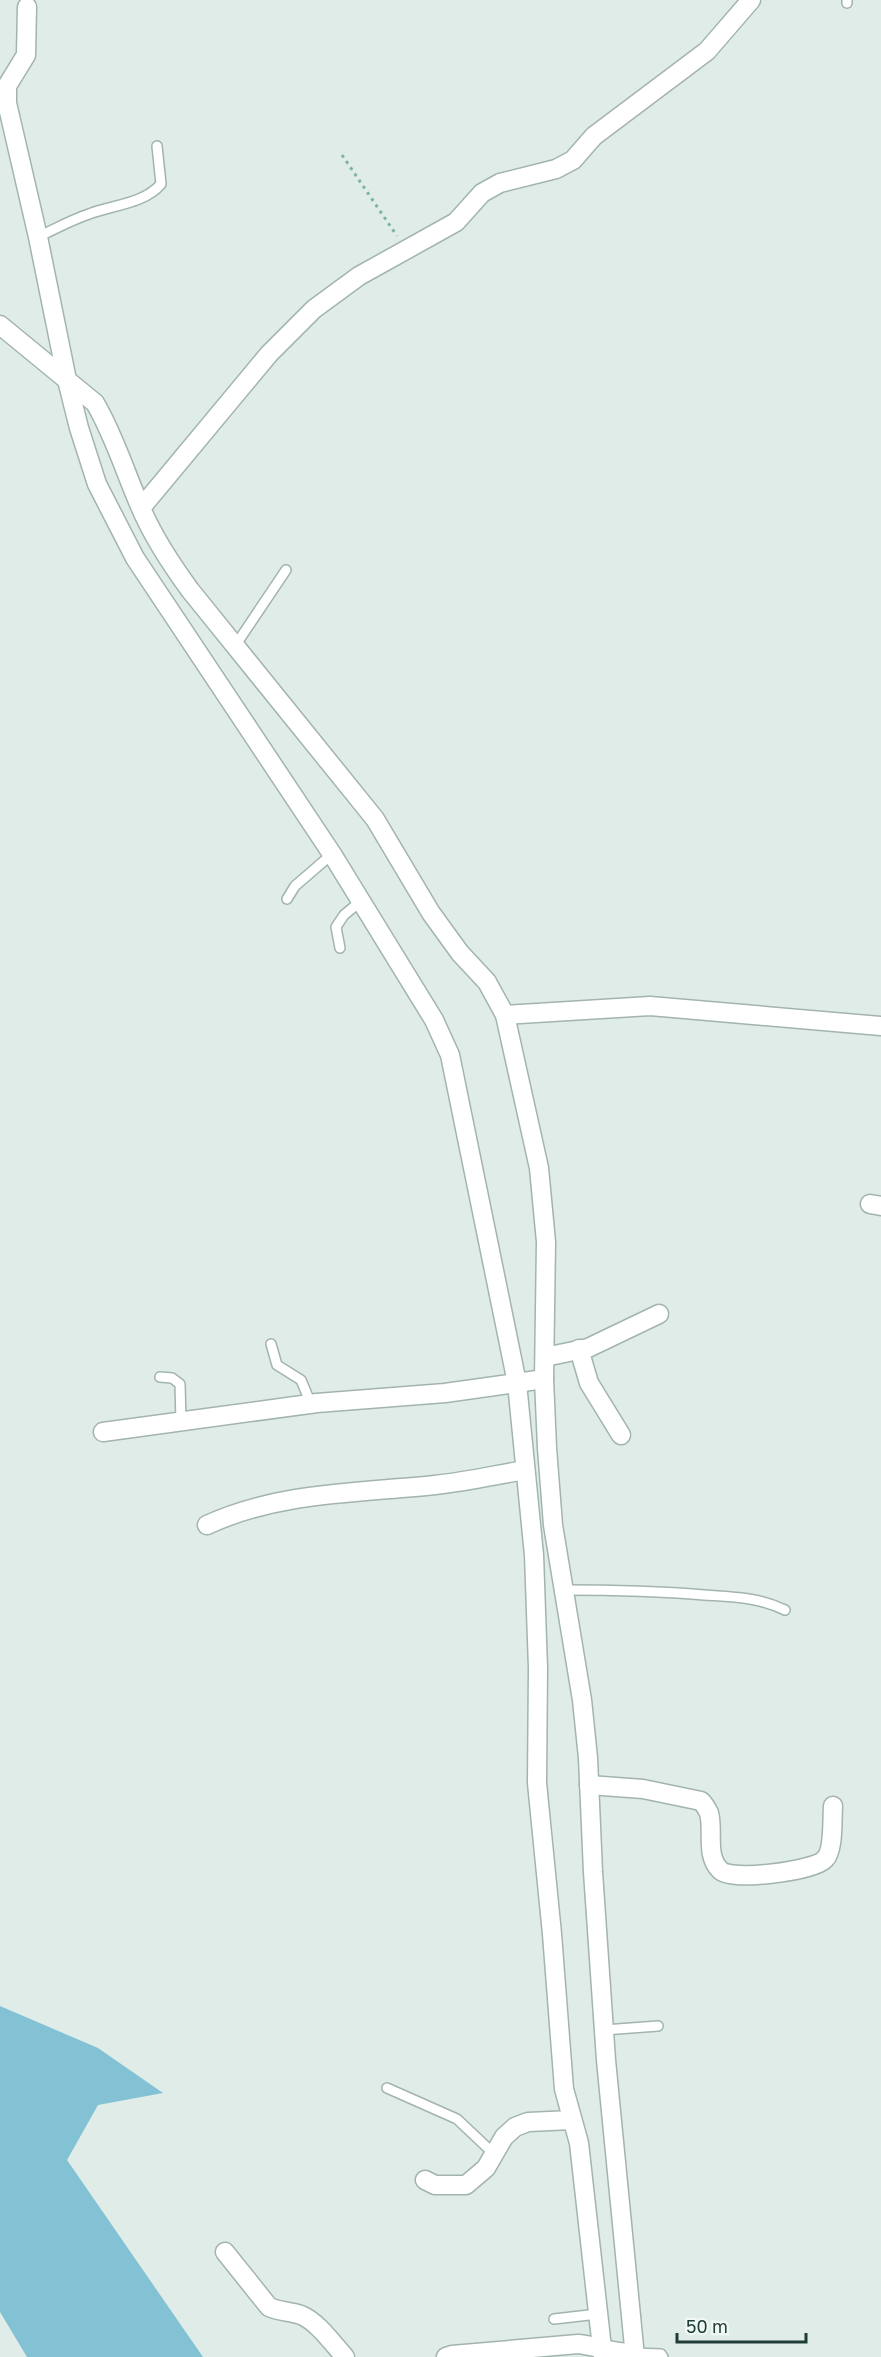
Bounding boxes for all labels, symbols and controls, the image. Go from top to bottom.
scale bar [677,2306,806,2344]
text: 50 m [686,2315,728,2337]

